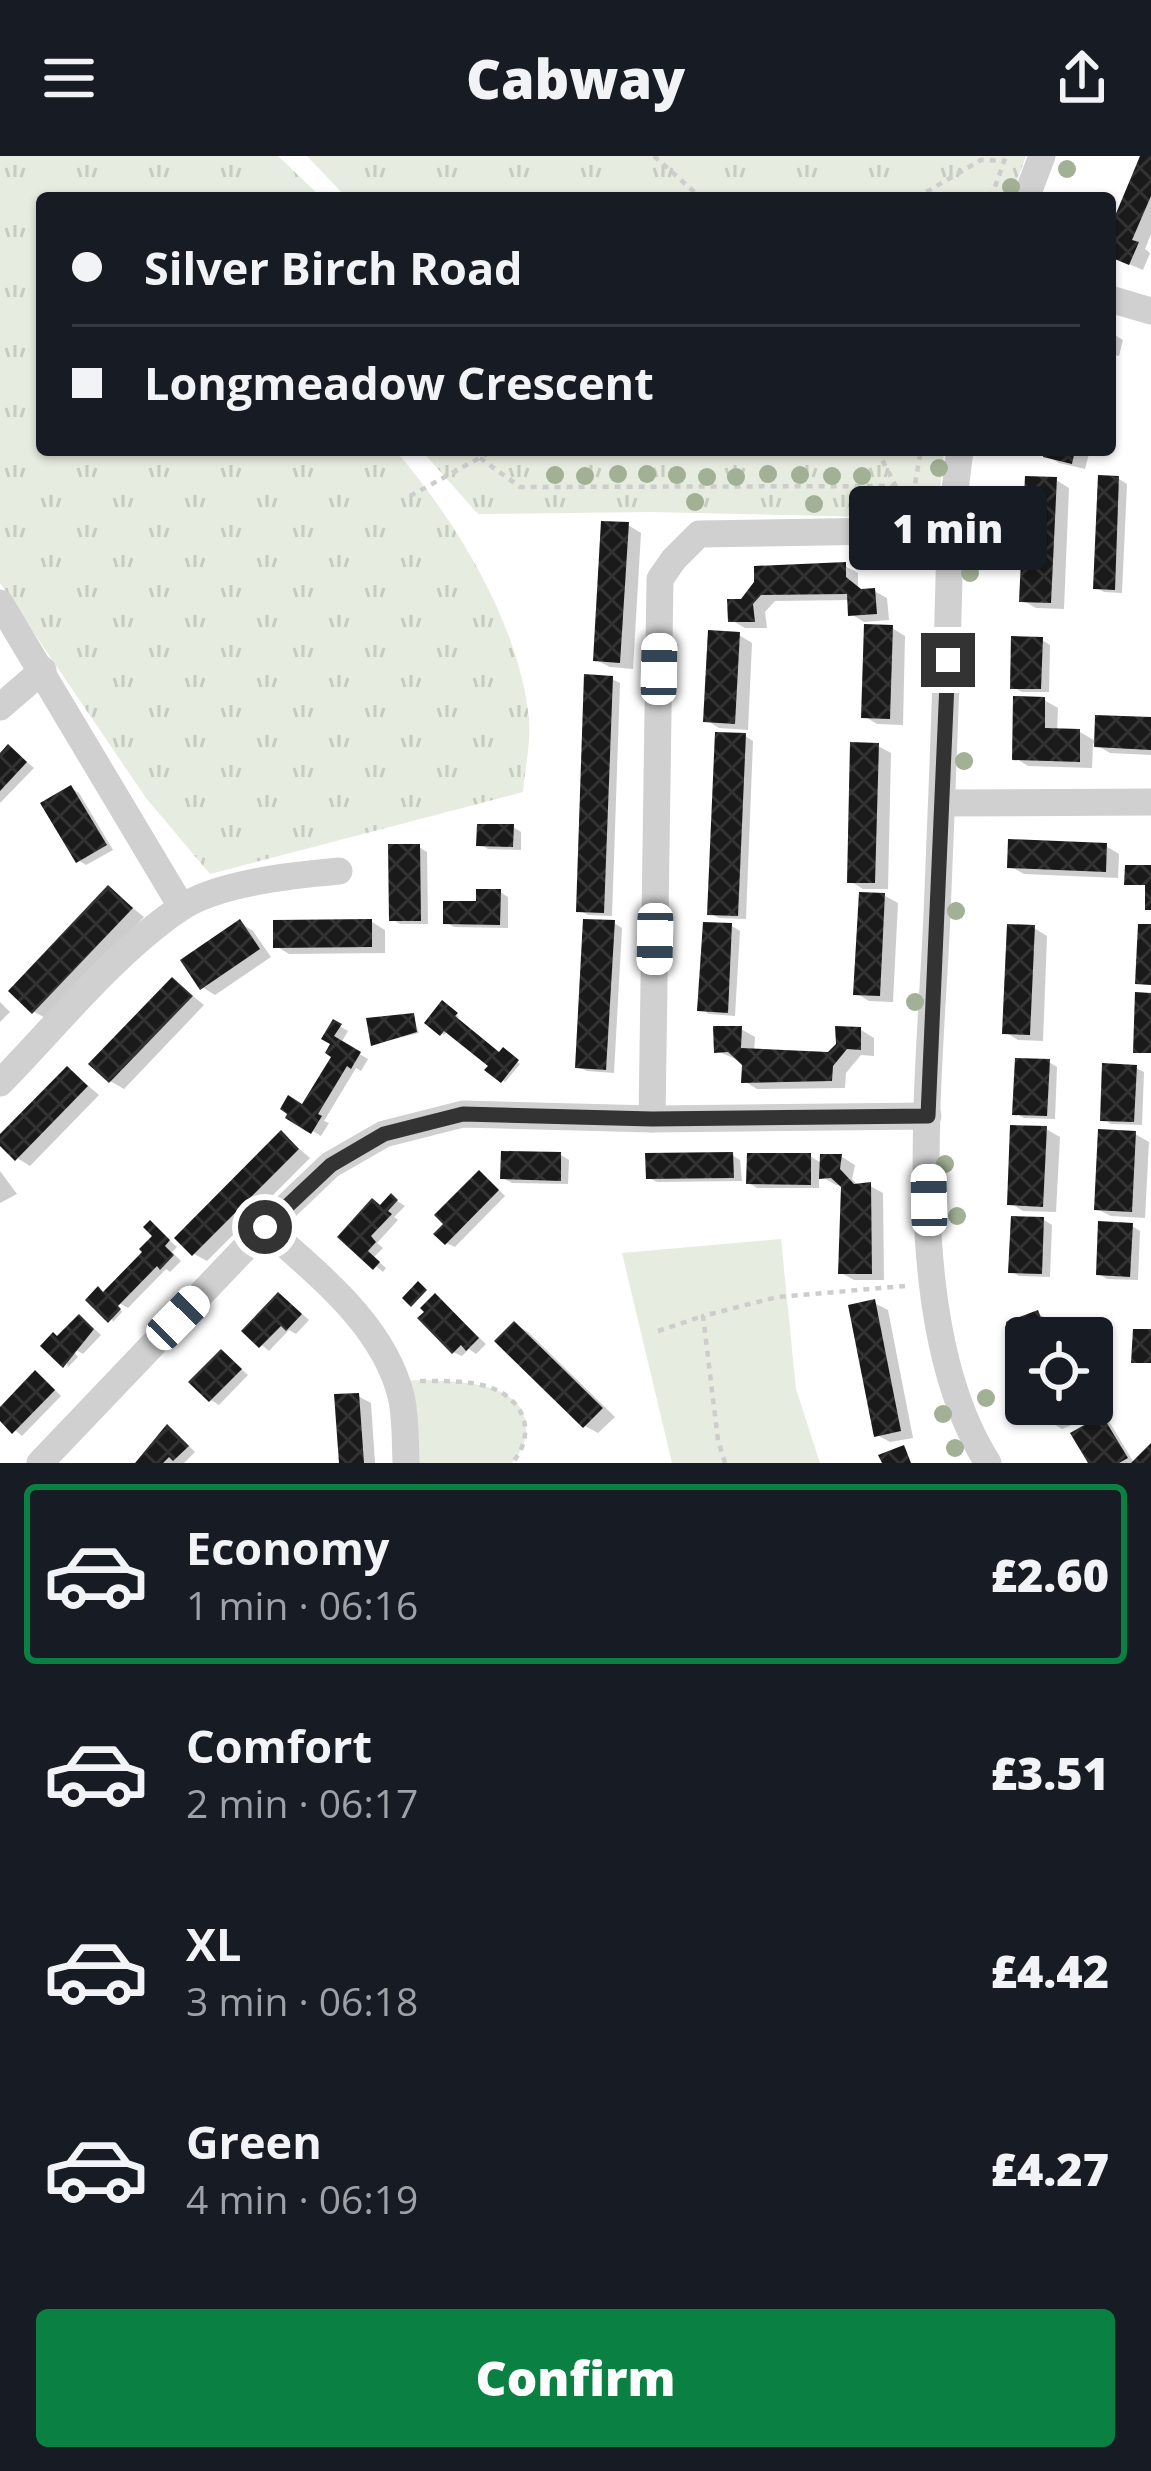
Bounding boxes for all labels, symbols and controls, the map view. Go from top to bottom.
text: Cabway [466,41,685,115]
icon: menu [36,45,102,111]
icon: share [1049,45,1115,111]
text: Silver Birch Road [144,237,523,298]
text: Longmeadow Crescent [144,352,654,413]
callout: 1 min [849,486,1047,570]
text: 1 min [893,501,1003,554]
car [640,633,678,705]
route end [921,633,975,687]
car [636,903,674,975]
car [910,1164,948,1236]
route start [238,1200,292,1254]
car [140,1280,216,1356]
map controls [1005,1317,1113,1425]
button: locate [1005,1317,1113,1425]
text: Economy [186,1517,389,1578]
icon: car [42,1520,150,1628]
text: £2.60 [991,1544,1109,1605]
text: 1 min · 06:16 [186,1578,418,1631]
text: Comfort [186,1715,372,1776]
icon: car [42,1718,150,1826]
text: £3.51 [991,1742,1109,1803]
text: 2 min · 06:17 [186,1776,418,1829]
text: XL [186,1913,241,1974]
icon: car [42,1916,150,2024]
text: £4.42 [991,1940,1109,2001]
text: 3 min · 06:18 [186,1974,418,2027]
text: Green [186,2111,322,2172]
icon: car [42,2114,150,2222]
text: £4.27 [991,2138,1109,2199]
text: 4 min · 06:19 [186,2172,418,2225]
button: Confirm [36,2309,1115,2447]

